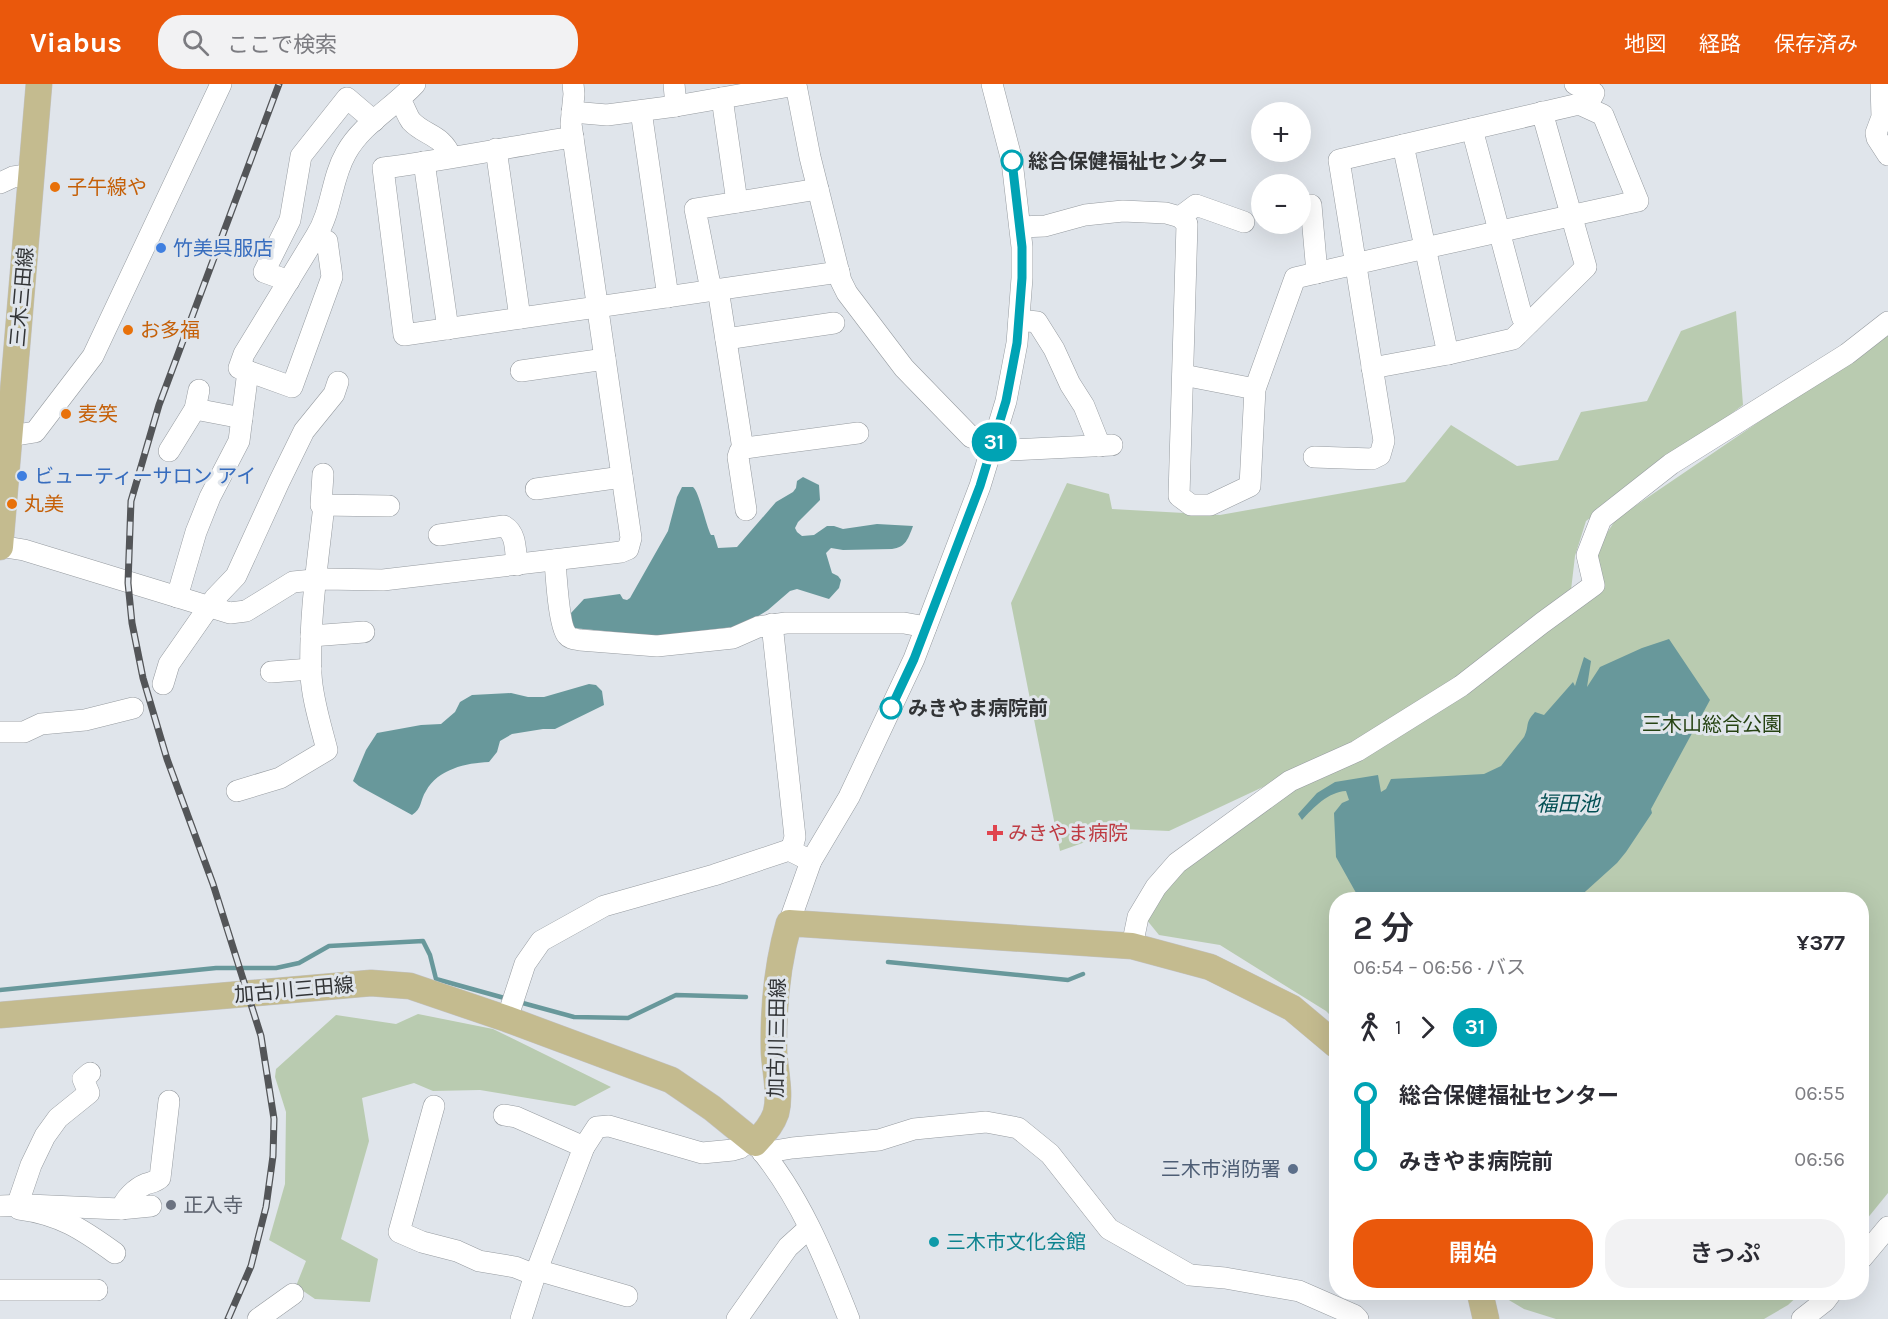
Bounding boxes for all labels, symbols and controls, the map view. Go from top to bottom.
search box [158,15,578,69]
text: Viabus [30,26,122,59]
icon: search [179,26,212,59]
text: ここで検索 [227,32,337,58]
text: 地図 [1624,32,1666,56]
text: 経路 [1699,32,1741,56]
text: 保存済み [1774,32,1858,56]
map controls [1251,102,1311,234]
button: + [1251,102,1311,162]
marker: 総合保健福祉センター [1001,150,1023,172]
place label: 総合保健福祉センター [1028,150,1228,173]
button: − [1251,174,1311,234]
place label: 子午線や [67,176,147,199]
marker: 子午線や [48,180,62,194]
place label: 竹美呉服店 [173,237,273,260]
marker: 竹美呉服店 [154,241,168,255]
street label: 三木三田線 [6,246,38,348]
place label: お多福 [140,319,200,342]
marker: お多福 [121,323,135,337]
place label: 麦笑 [78,403,118,426]
marker: 麦笑 [59,407,73,421]
line badge: 31 [967,422,1021,462]
text: 31 [984,430,1004,454]
place label: ビューティーサロン アイ [34,465,256,488]
marker: ビューティーサロン アイ [15,469,29,483]
place label: 丸美 [24,493,64,516]
marker: 丸美 [5,497,19,511]
marker: みきやま病院前 [880,697,902,719]
place label: みきやま病院前 [908,697,1048,720]
park label: 三木山総合公園 [1642,713,1782,736]
water label: 福田池 [1537,792,1601,816]
place label: みきやま病院 [1008,822,1128,845]
marker: みきやま病院 [986,824,1004,842]
text: 2 分 [1353,909,1414,947]
text: ¥377 [1797,930,1845,956]
text: 06:54 – 06:56 · バス [1353,956,1526,979]
street label: 加古川三田線 [233,973,355,1007]
street label: 加古川三田線 [764,978,790,1098]
icon: walk [1353,1011,1386,1044]
icon: forward [1411,1011,1444,1044]
text: 31 [1465,1015,1485,1039]
text: 1 [1395,1016,1402,1039]
text: 06:55 [1794,1082,1845,1105]
text: 総合保健福祉センター [1399,1083,1619,1109]
text: 06:56 [1794,1148,1845,1171]
text: みきやま病院前 [1399,1149,1553,1175]
place label: 三木市消防署 [1161,1158,1281,1181]
marker: 三木市消防署 [1286,1162,1300,1176]
place label: 正入寺 [183,1194,243,1217]
marker: 正入寺 [164,1198,178,1212]
button: 開始 [1353,1219,1593,1288]
button: きっぷ [1605,1219,1845,1288]
place label: 三木市文化会館 [946,1231,1086,1254]
marker: 三木市文化会館 [927,1235,941,1249]

